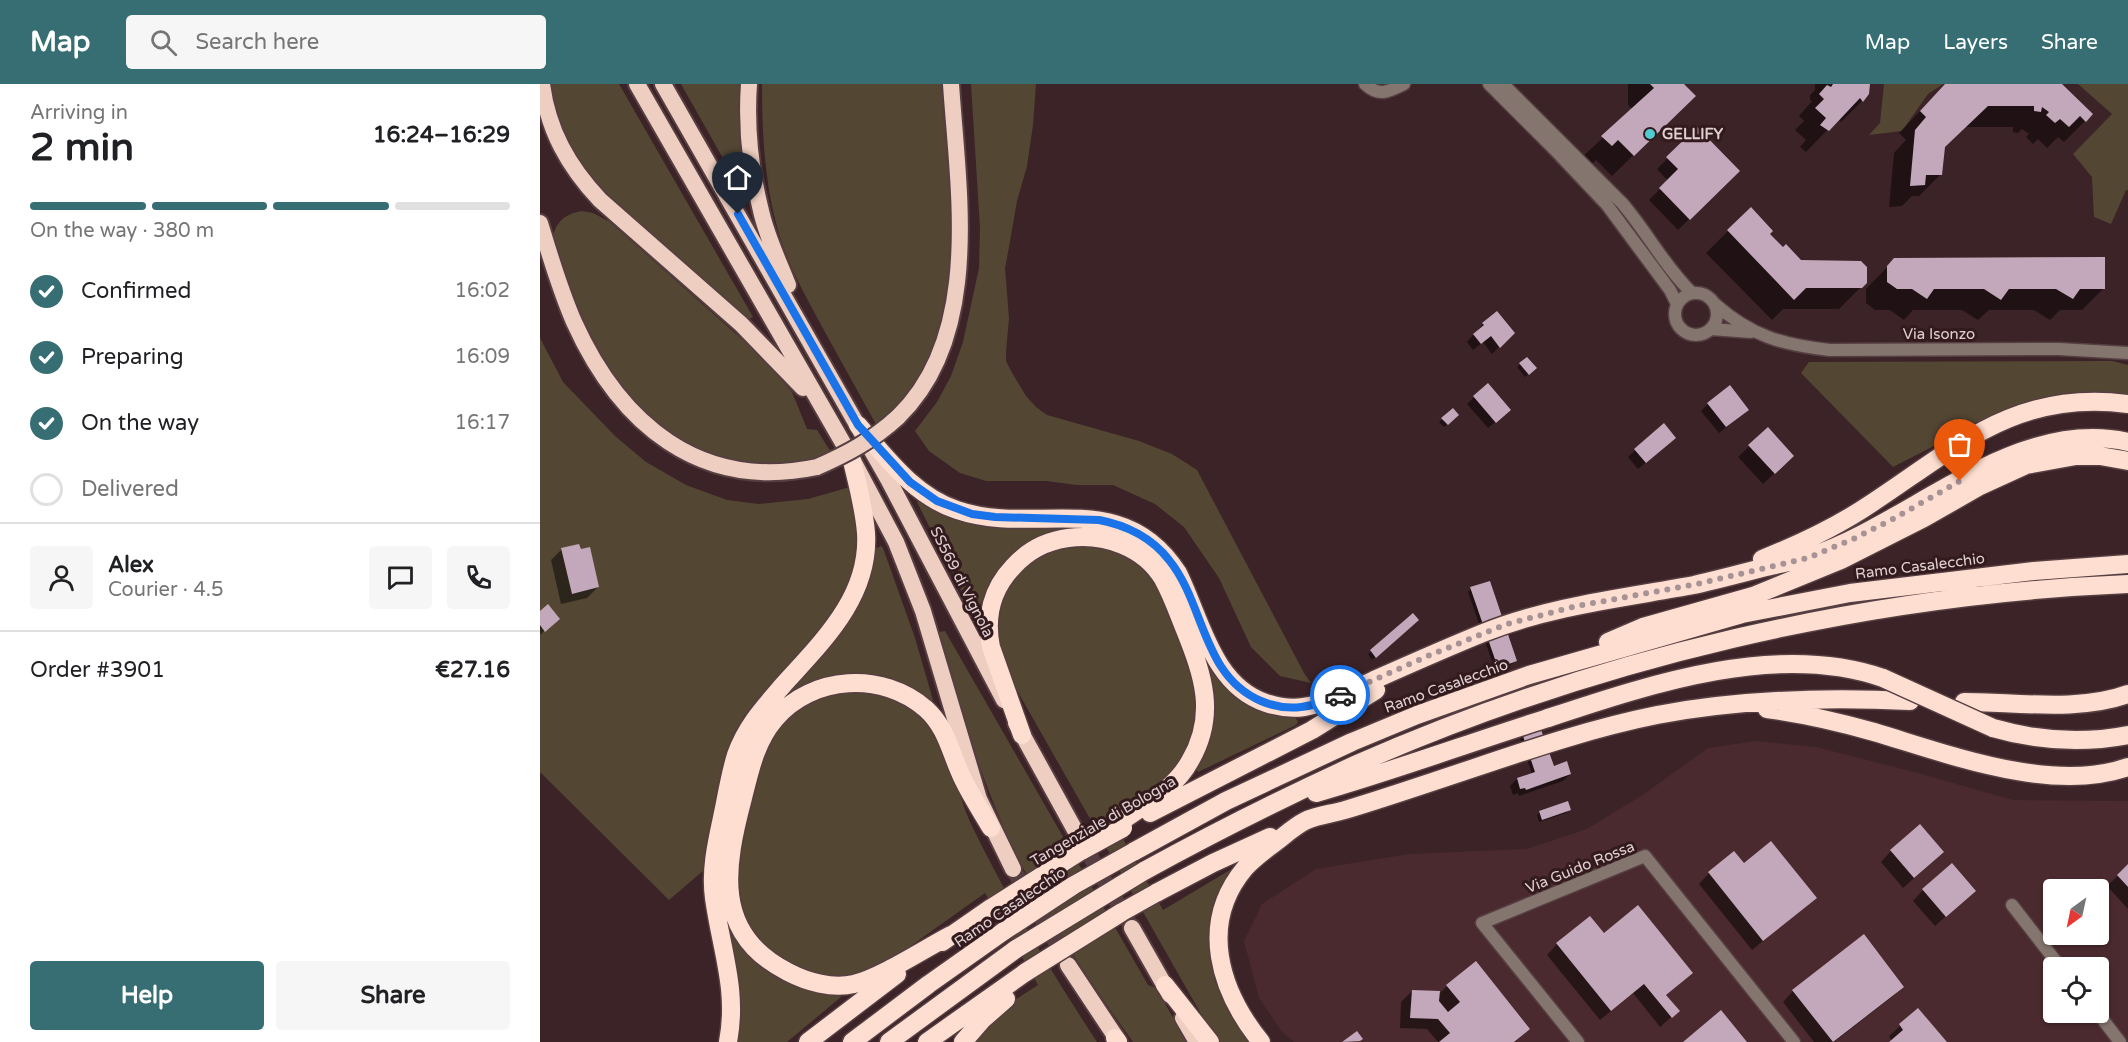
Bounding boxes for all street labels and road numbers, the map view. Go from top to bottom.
street label: Via Isonzo [1903,325,1975,343]
street label: SS569 di Vignola [926,524,998,640]
street label: Ramo Casalecchio [1854,549,1986,583]
street label: Ramo Casalecchio [1382,655,1510,717]
street label: Tangenziale di Bologna [1027,772,1179,870]
street label: Via Guido Rossa [1523,837,1637,897]
street label: Ramo Casalecchio [951,863,1069,951]

